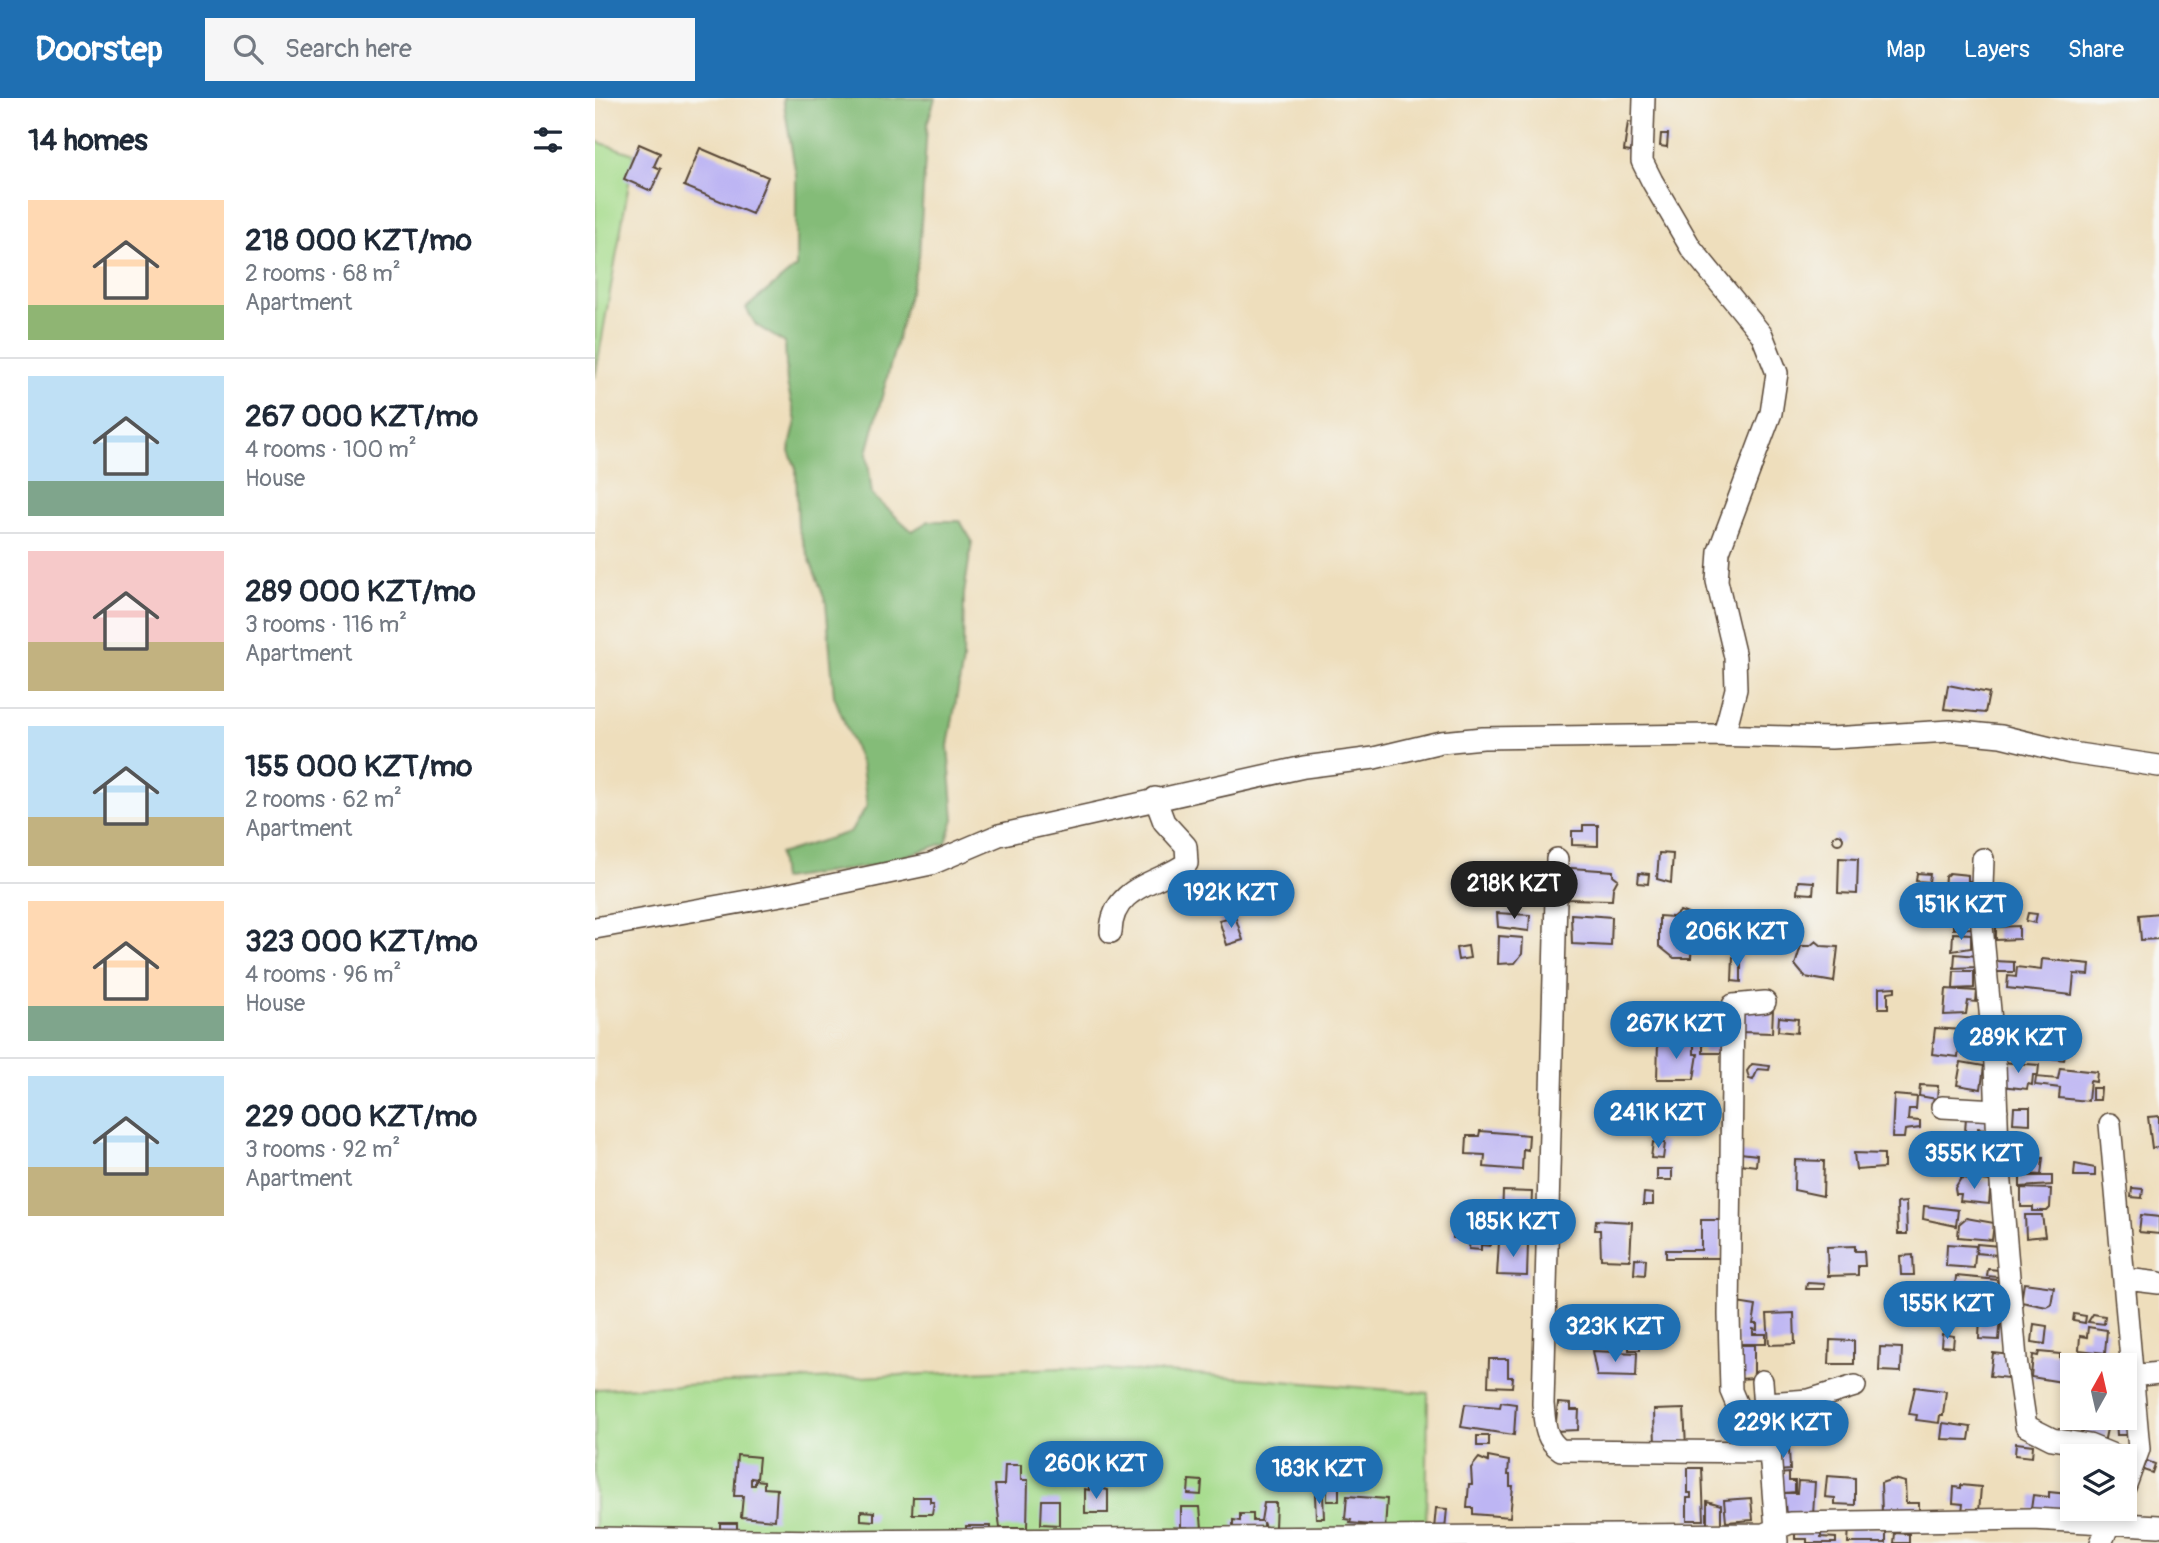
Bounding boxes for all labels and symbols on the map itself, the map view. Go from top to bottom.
pin: 218K KZT [1442,862,1586,921]
pin: 192K KZT [1159,870,1303,930]
pin: 151K KZT [1889,882,2033,942]
pin: 206K KZT [1665,910,1809,969]
pin: 267K KZT [1604,1002,1748,1061]
pin: 289K KZT [1946,1016,2090,1075]
pin: 241K KZT [1586,1090,1730,1150]
pin: 355K KZT [1902,1132,2046,1191]
pin: 185K KZT [1441,1200,1585,1259]
pin: 155K KZT [1875,1282,2019,1341]
pin: 323K KZT [1543,1304,1687,1364]
north arrow [2060,1353,2137,1430]
pin: 229K KZT [1711,1400,1855,1460]
pin: 260K KZT [1024,1442,1168,1501]
pin: 183K KZT [1247,1446,1391,1506]

